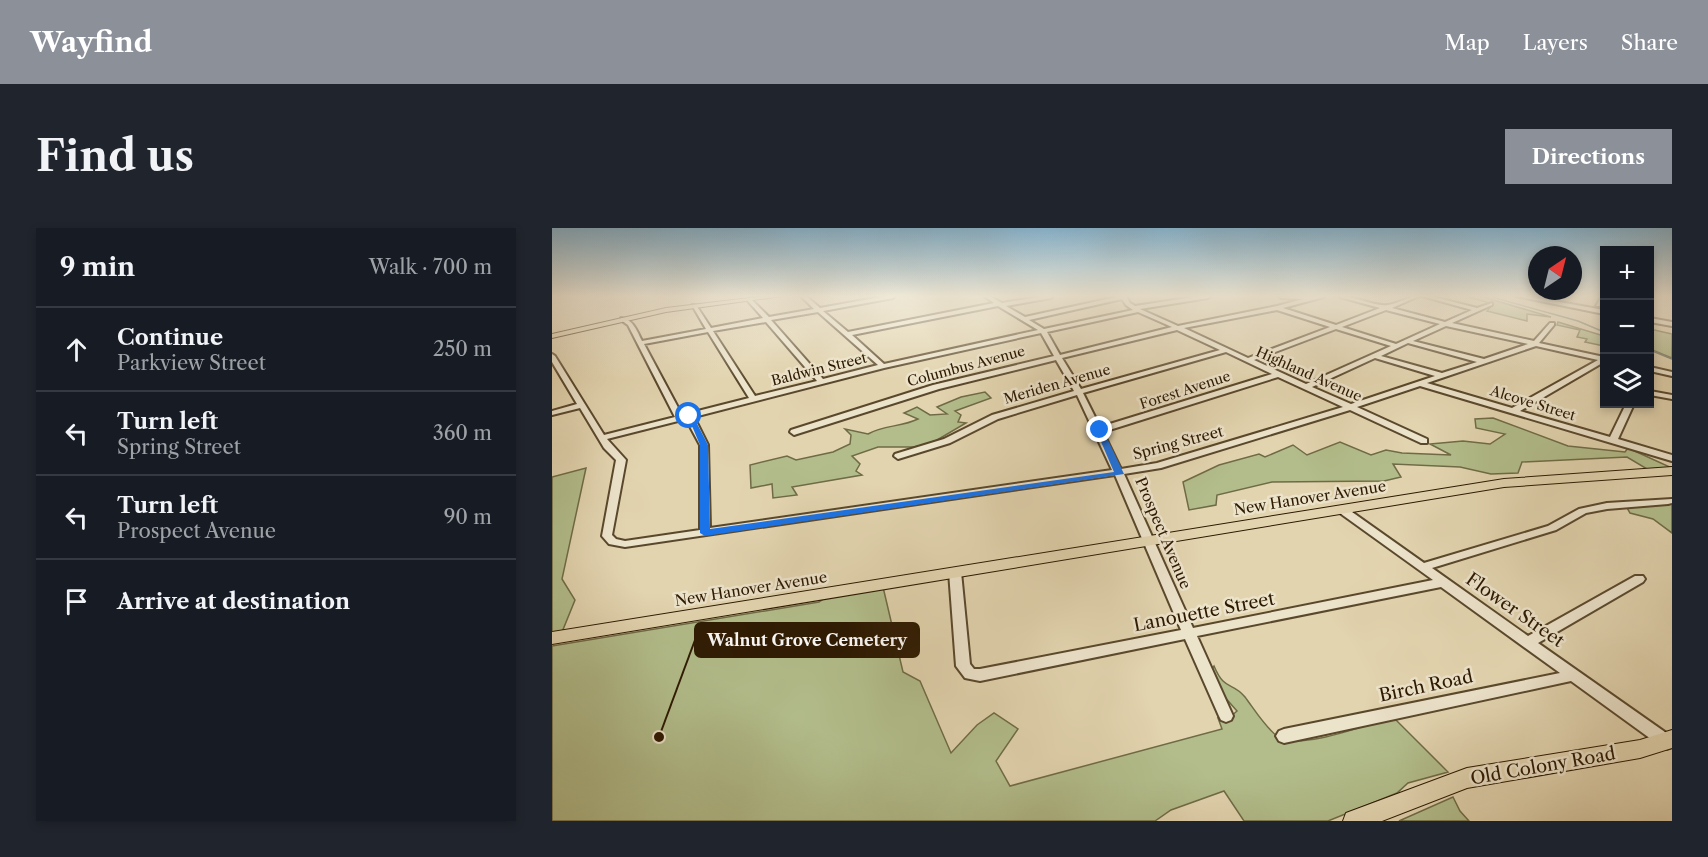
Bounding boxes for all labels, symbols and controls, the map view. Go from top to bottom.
text: Wayfind [30,25,152,59]
text: Map [1445,30,1490,55]
text: Layers [1523,30,1588,55]
text: Share [1621,30,1678,55]
button: Directions [1505,129,1672,184]
text: Find us [36,130,194,182]
north arrow [1528,246,1582,300]
map controls [1600,246,1654,408]
button: + [1600,246,1654,300]
text: 9 min [60,251,135,283]
text: Walk · 700 m [369,255,492,279]
button: − [1600,300,1654,354]
text: Continue [117,324,223,351]
icon: ahead [60,333,93,366]
text: 250 m [433,337,492,361]
street label: Columbus Avenue [905,342,1027,390]
street label: Highland Avenue [1253,343,1365,406]
street label: Baldwin Street [769,348,869,390]
text: Parkview Street [117,351,266,375]
button: layers [1600,354,1654,408]
street label: Meriden Avenue [1002,360,1112,408]
street label: Forest Avenue [1137,367,1233,413]
street label: Alcove Street [1487,381,1578,425]
route start [675,402,701,428]
text: Turn left [117,408,218,435]
route end [1086,416,1112,442]
icon: left [60,417,93,450]
text: 360 m [433,421,492,445]
street label: Spring Street [1131,421,1226,464]
text: Spring Street [117,435,241,459]
street label: Prospect Avenue [1131,474,1196,591]
street label: New Hanover Avenue [1233,476,1387,519]
text: Turn left [117,492,218,519]
icon: left [60,501,93,534]
text: 90 m [444,505,492,529]
text: Prospect Avenue [117,519,276,543]
street label: New Hanover Avenue [674,567,828,610]
street label: Flower Street [1462,568,1569,652]
icon: arrive [60,585,93,618]
street label: Lanouette Street [1132,587,1277,636]
text: Arrive at destination [117,588,350,615]
callout: Walnut Grove Cemetery [695,623,919,657]
text: Walnut Grove Cemetery [706,630,908,650]
street label: Birch Road [1377,665,1475,707]
street label: Old Colony Road [1469,742,1617,790]

